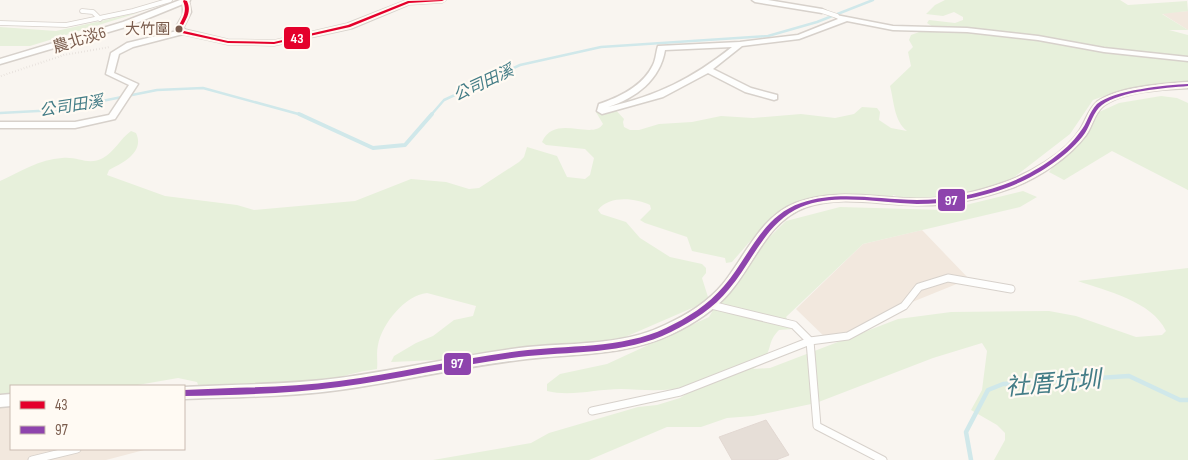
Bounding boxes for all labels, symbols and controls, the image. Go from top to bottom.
place label: 大竹圍 [125,20,170,39]
street label: 農北淡6 [50,23,109,58]
marker: 大竹圍 [174,24,184,34]
line badge: 43 [283,26,311,50]
text: 43 [291,30,303,47]
water label: 公司田溪 [451,60,518,105]
water label: 公司田溪 [38,92,106,121]
line badge: 97 [937,188,966,212]
text: 97 [945,192,958,209]
line badge: 97 [443,352,472,376]
text: 97 [451,355,464,372]
water label: 社厝坑圳 [1004,365,1105,402]
legend [10,385,185,450]
text: 43 [55,396,68,415]
text: 97 [55,421,68,440]

